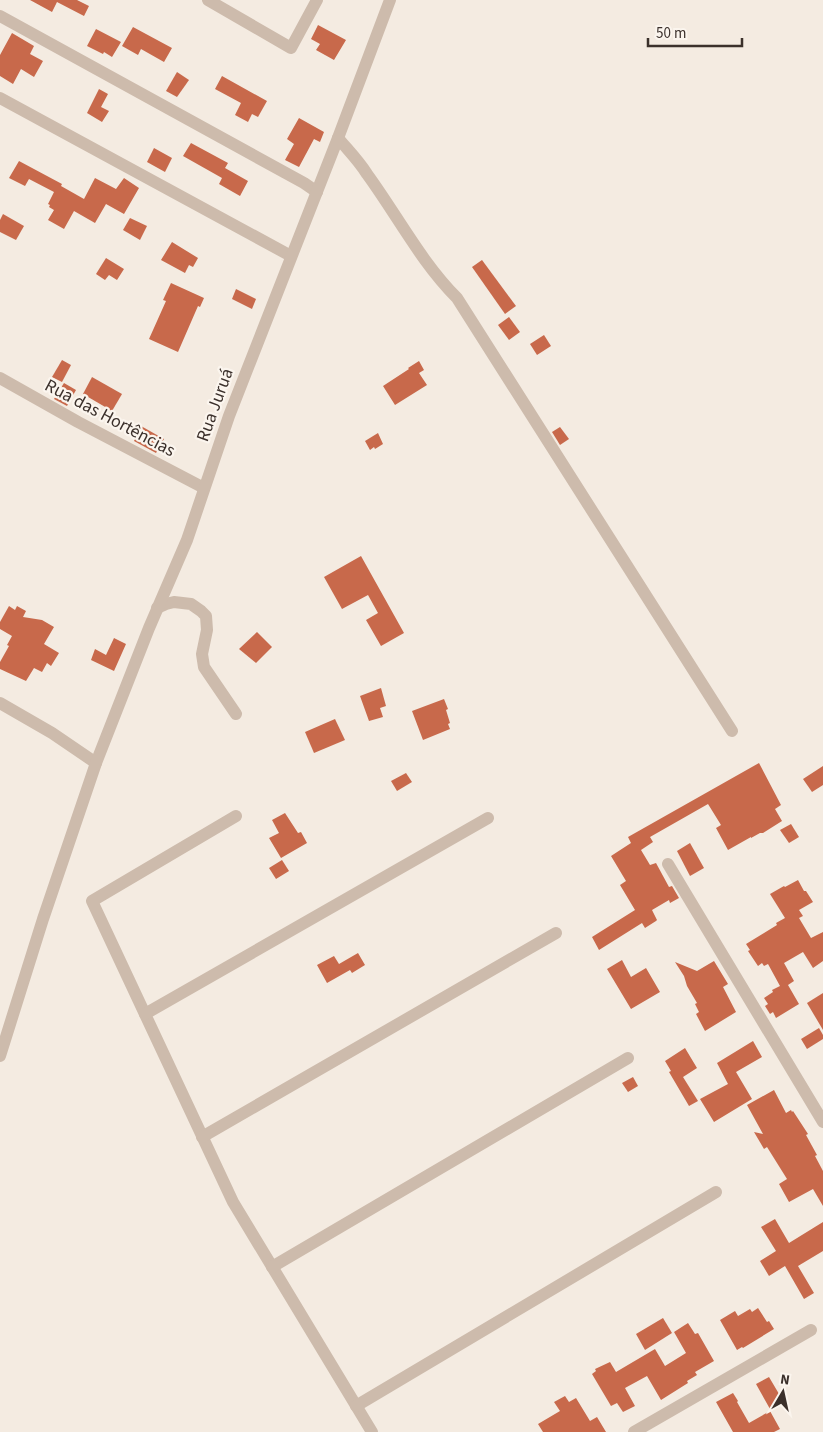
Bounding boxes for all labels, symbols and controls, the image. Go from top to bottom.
scale bar [648,15,742,47]
text: 50 m [656,23,686,44]
street label: Rua Juruá [190,365,240,445]
street label: Rua das Hortências [40,373,180,463]
north arrow [758,1367,808,1417]
text: N [779,1370,791,1391]

